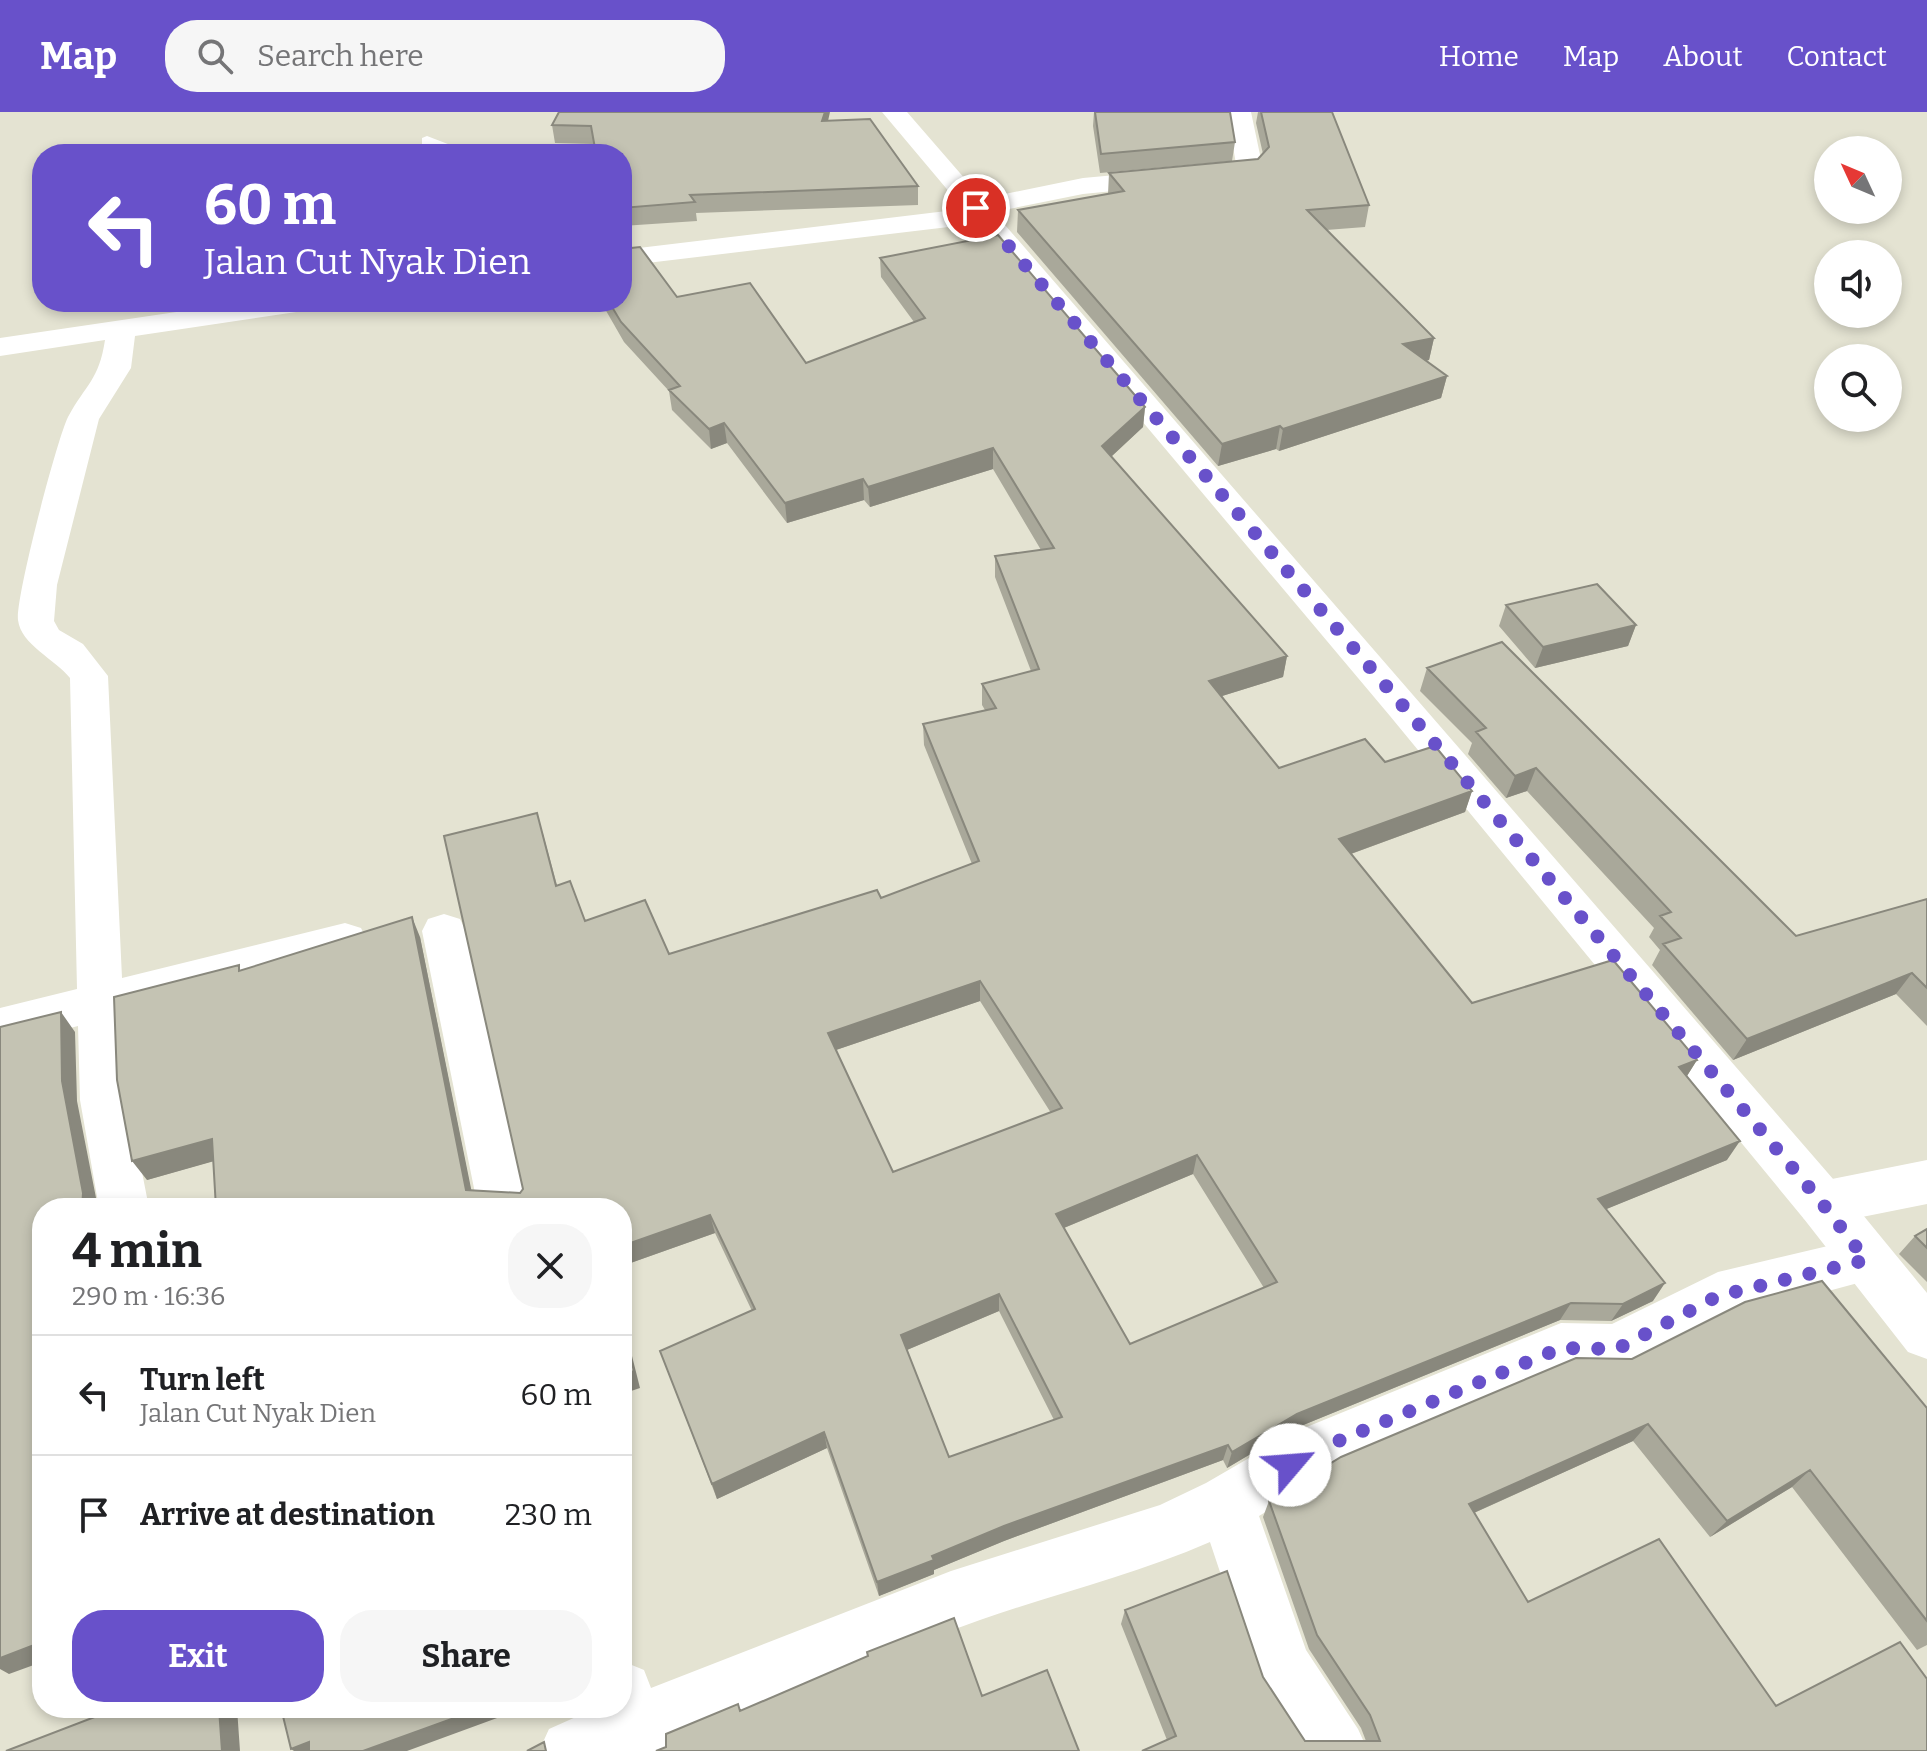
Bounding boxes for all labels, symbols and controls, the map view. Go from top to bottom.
search box [165,20,725,92]
text: Map [40,33,117,79]
icon: search [193,34,237,78]
text: Search here [257,38,424,74]
text: Home [1439,40,1519,73]
text: Map [1563,40,1619,73]
text: About [1663,40,1743,73]
text: Contact [1787,40,1887,73]
north arrow [1814,136,1902,224]
map controls [1814,136,1902,432]
text: 60 m [204,172,336,239]
pin [942,174,1010,242]
icon: left [72,176,176,280]
icon: arrive [954,186,998,230]
text: Jalan Cut Nyak Dien [204,240,531,284]
button: sound [1814,240,1902,328]
button: search [1814,344,1902,432]
text: 4 min [72,1222,202,1280]
button: close [508,1224,592,1308]
text: 290 m · 16:36 [72,1281,225,1312]
text: Turn left [140,1362,265,1398]
icon: left [72,1373,116,1417]
text: 60 m [521,1377,592,1413]
text: Jalan Cut Nyak Dien [140,1398,376,1429]
position arrow [1248,1423,1332,1507]
icon: arrive [72,1493,116,1537]
text: Arrive at destination [140,1497,435,1533]
text: 230 m [505,1497,592,1533]
button: Exit [72,1610,324,1702]
button: Share [340,1610,592,1702]

